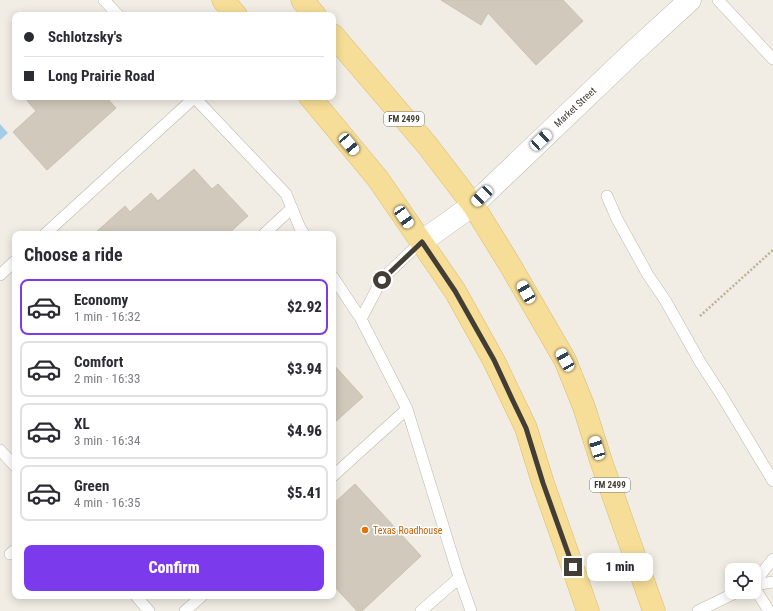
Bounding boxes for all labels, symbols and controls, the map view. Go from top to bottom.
text: Schlotzsky's [48,28,122,46]
text: Long Prairie Road [48,67,155,85]
street label: Market Street [552,85,598,129]
road number: FM 2499 [384,112,424,126]
car [528,127,554,153]
car [337,131,361,157]
car [469,183,495,209]
car [392,204,416,230]
text: Choose a ride [24,244,123,265]
route start [373,271,391,289]
car [515,279,537,305]
icon: car [26,289,62,325]
text: Economy [74,291,128,309]
text: $2.92 [287,298,322,316]
text: 1 min · 16:32 [74,309,140,324]
car [554,347,576,373]
icon: car [26,351,62,387]
text: Comfort [74,353,123,371]
text: $3.94 [287,360,322,378]
text: 2 min · 16:33 [74,371,140,386]
icon: car [26,413,62,449]
text: XL [74,415,90,433]
text: $4.96 [287,422,322,440]
text: 3 min · 16:34 [74,433,140,448]
car [588,435,606,461]
icon: car [26,475,62,511]
text: Green [74,477,109,495]
road number: FM 2499 [590,478,630,492]
text: $5.41 [287,484,322,502]
text: 4 min · 16:35 [74,495,140,510]
marker: Texas Roadhouse [360,525,370,535]
place label: Texas Roadhouse [373,525,443,536]
button: Confirm [24,545,324,591]
callout: 1 min [587,553,653,581]
route end [564,558,582,576]
text: 1 min [606,559,634,574]
map controls [725,563,761,599]
button: locate [725,563,761,599]

